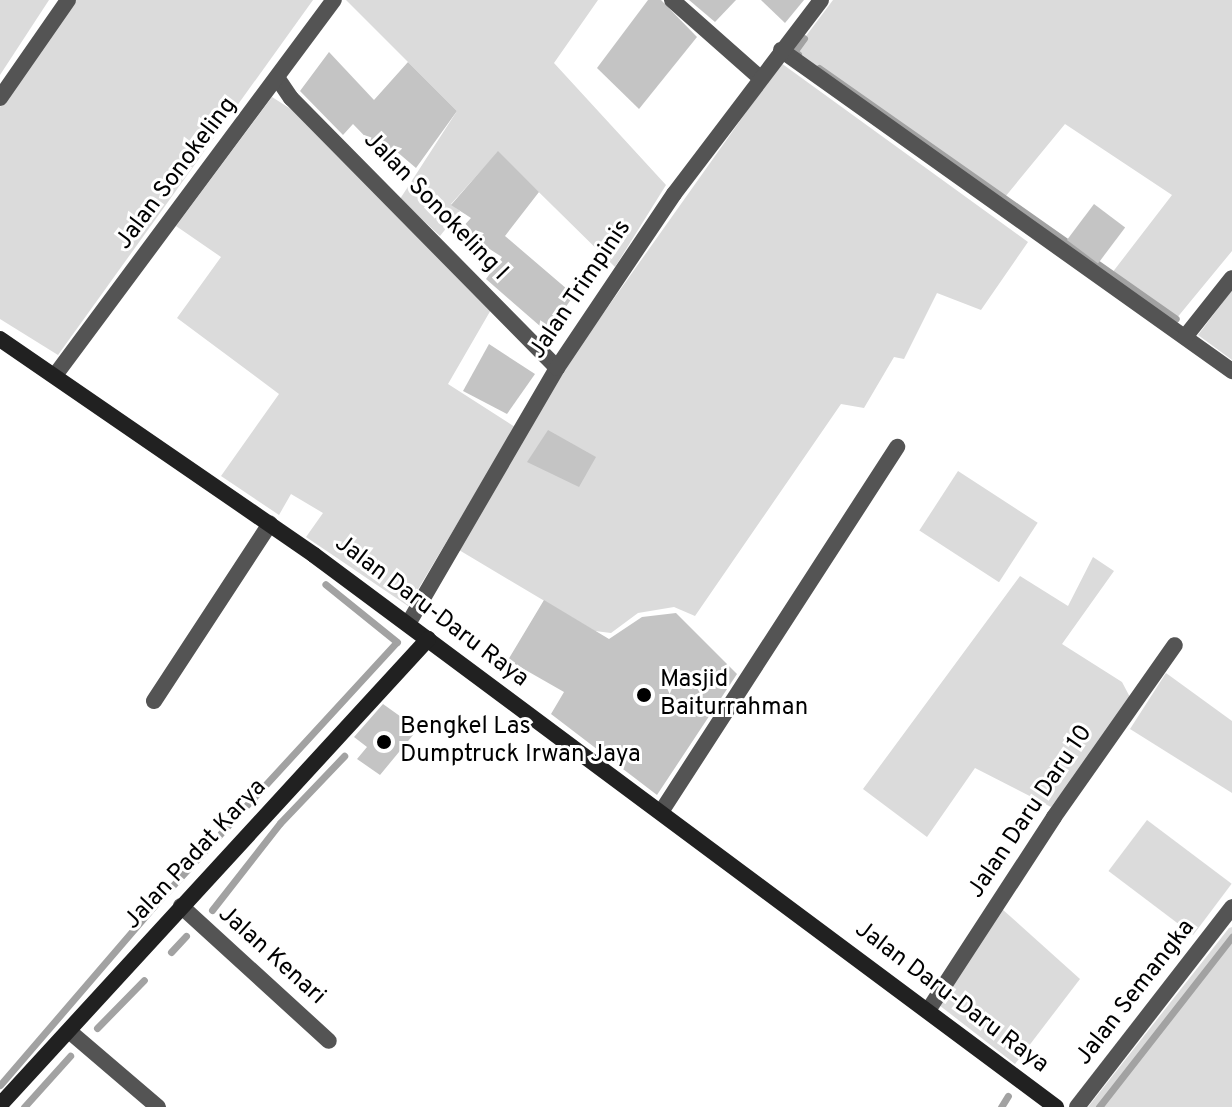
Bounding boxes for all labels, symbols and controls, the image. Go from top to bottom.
street label: Jalan Sonokeling [110,92,244,256]
street label: Jalan Sonokeling I [357,127,513,287]
street label: Jalan Trimpinis [524,215,638,365]
street label: Jalan Daru-Daru Raya [328,530,534,694]
place label: Masjid Baiturrahman [660,667,808,723]
marker: Masjid Baiturrahman [635,686,653,704]
place label: Bengkel Las Dumptruck Irwan Jaya [400,714,641,770]
street label: Jalan Daru Daru 10 [962,720,1100,904]
marker: Bengkel Las Dumptruck Irwan Jaya [375,733,393,751]
street label: Jalan Padat Karya [119,774,273,936]
street label: Jalan Kenari [211,900,331,1012]
street label: Jalan Semangka [1070,914,1202,1072]
street label: Jalan Daru-Daru Raya [848,916,1054,1080]

